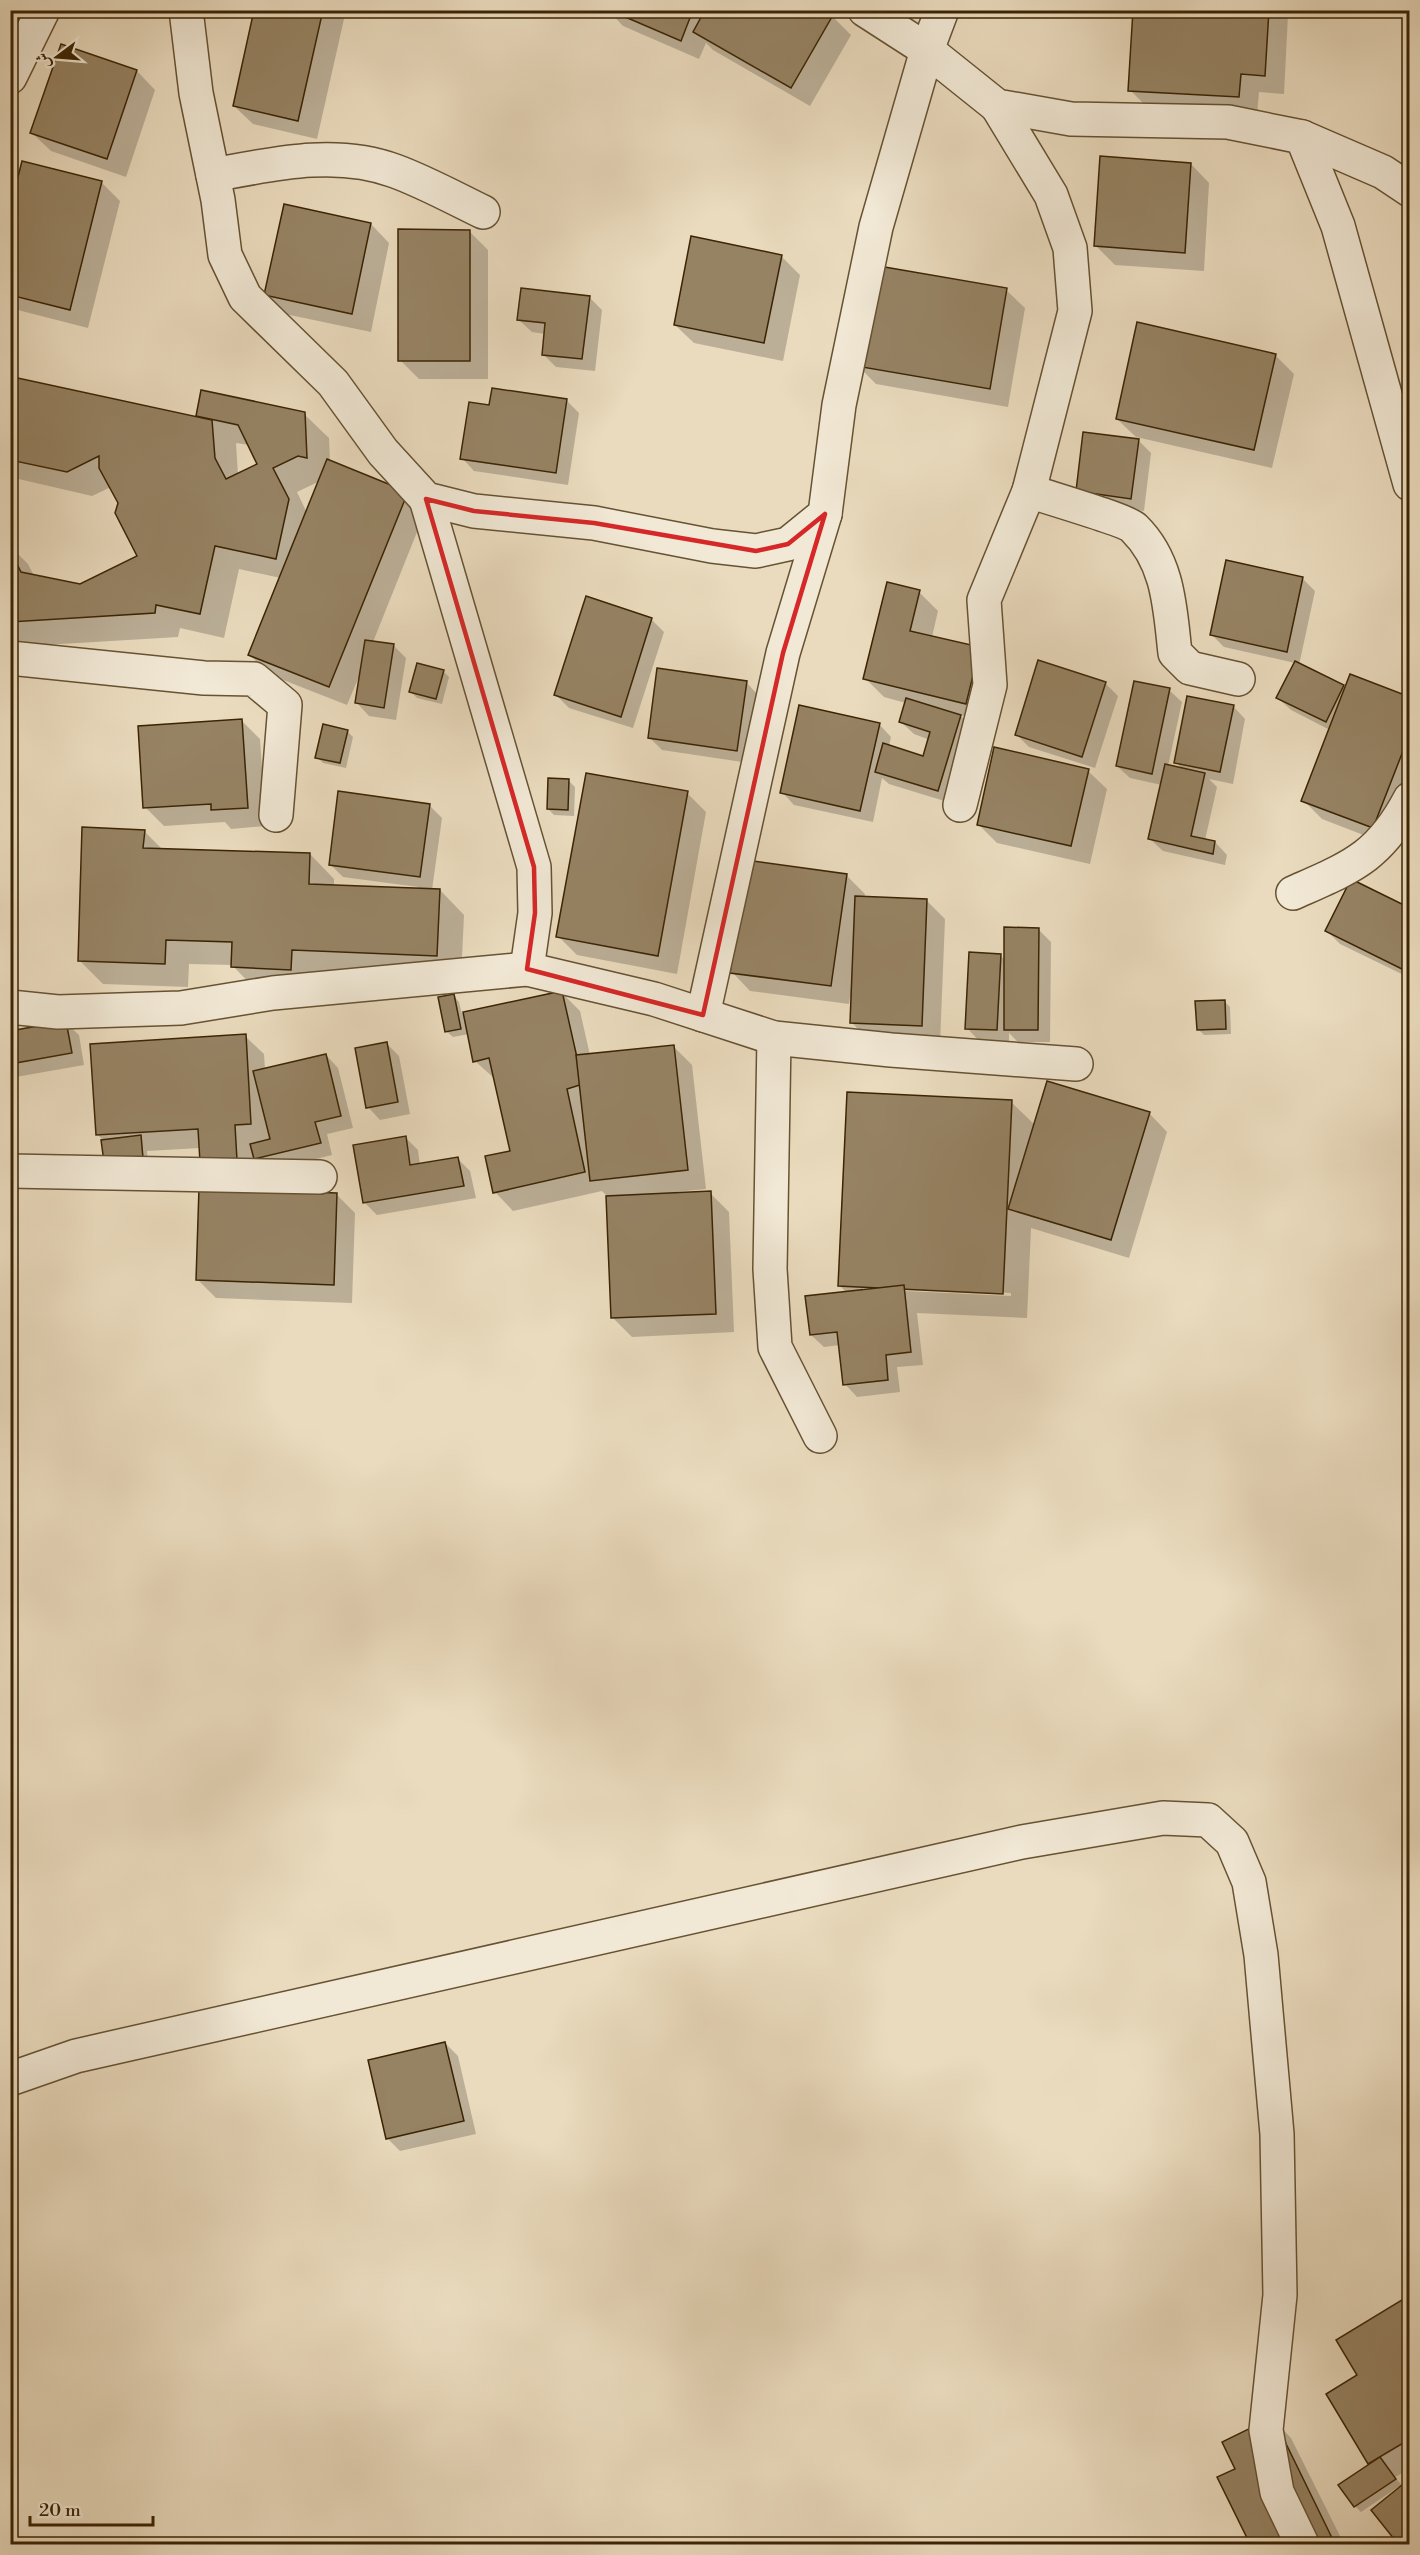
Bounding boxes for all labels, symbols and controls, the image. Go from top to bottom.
north arrow [27,27,87,87]
text: ش [32,50,55,71]
scale bar [30,2489,153,2527]
text: 20 m [39,2499,81,2522]

